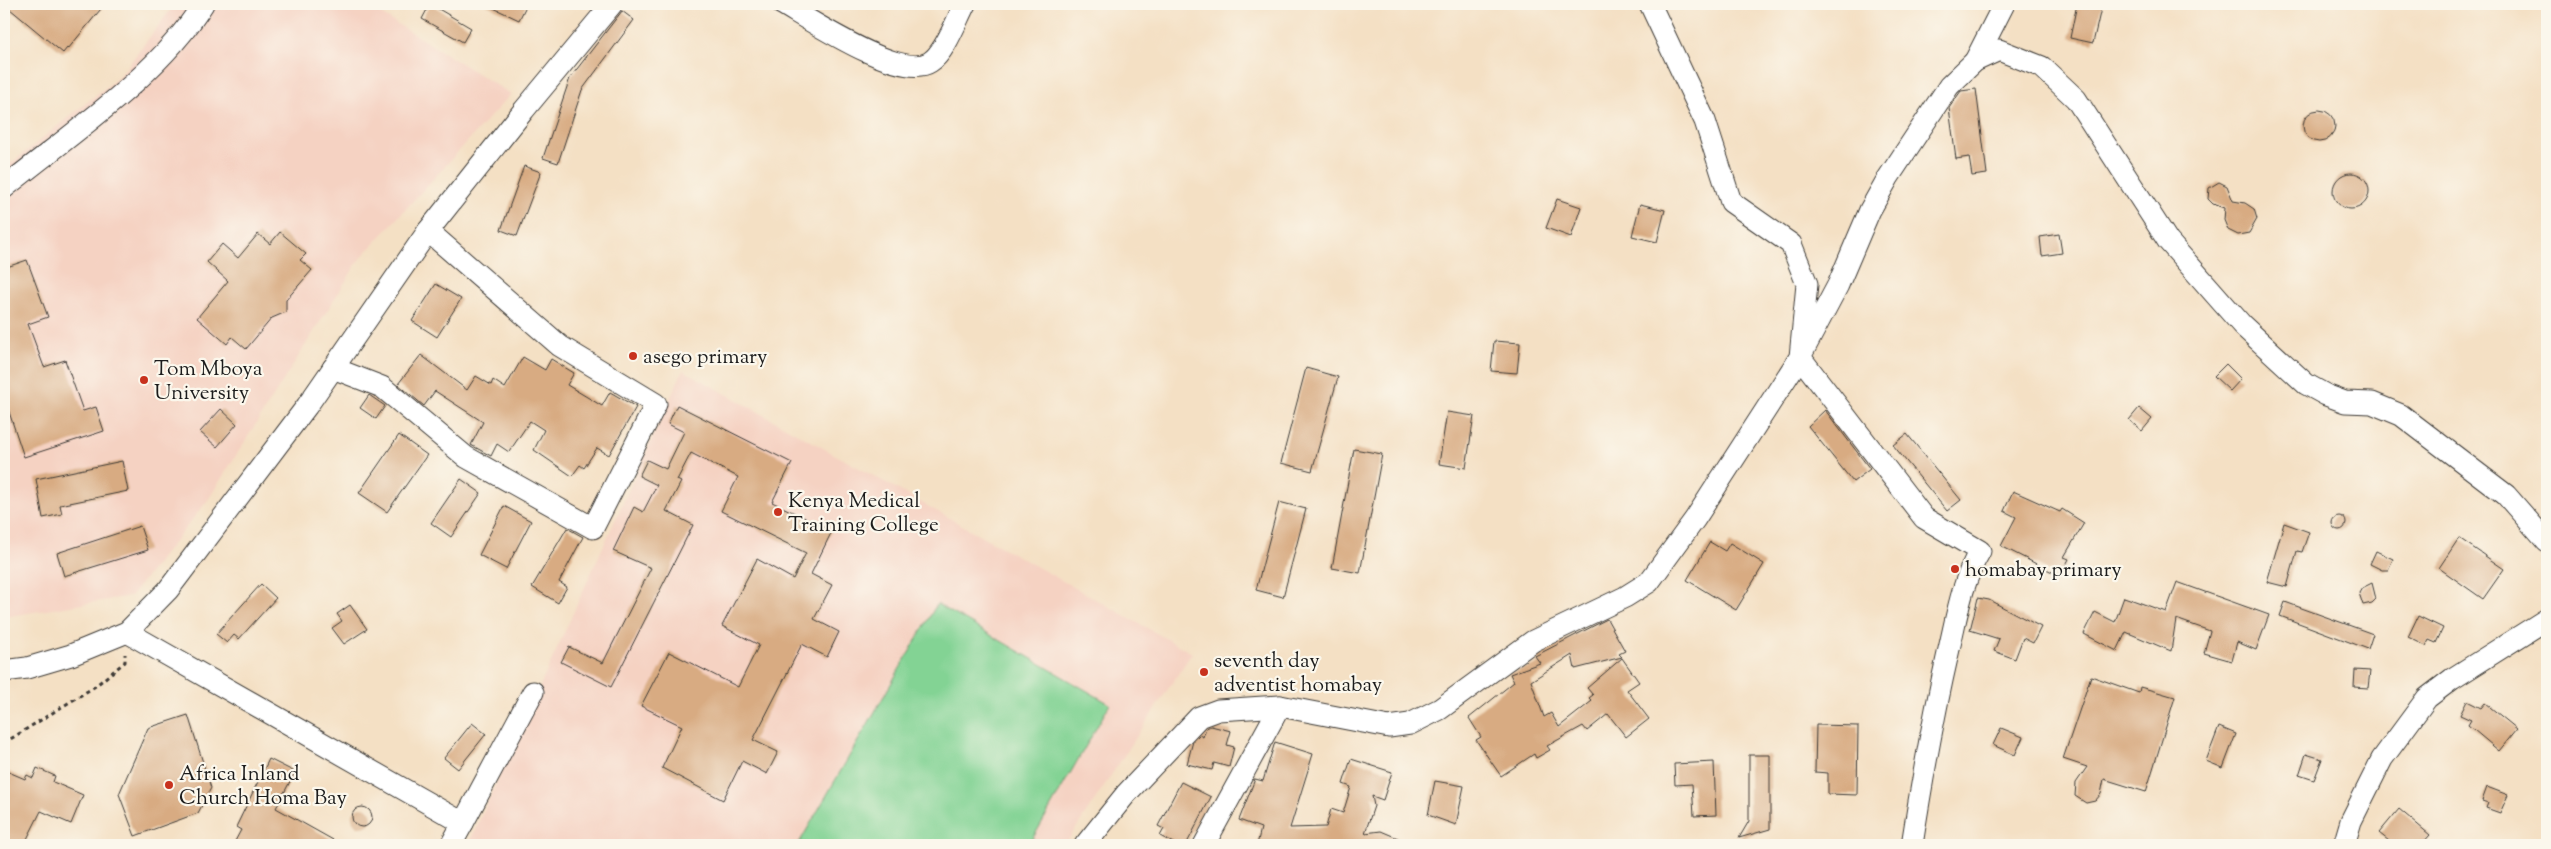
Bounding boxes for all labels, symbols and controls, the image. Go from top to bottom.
place label: asego primary [643,343,768,373]
marker: asego primary [627,350,639,362]
place label: Tom Mboya University [154,355,263,409]
marker: Tom Mboya University [138,374,150,386]
place label: Kenya Medical Training College [788,487,939,541]
marker: Kenya Medical Training College [772,506,784,518]
place label: homabay primary [1965,556,2122,586]
marker: homabay primary [1949,563,1961,575]
place label: seventh day adventist homabay [1214,647,1383,701]
marker: seventh day adventist homabay [1198,666,1210,678]
place label: Africa Inland Church Homa Bay [179,760,347,814]
marker: Africa Inland Church Homa Bay [163,779,175,791]

